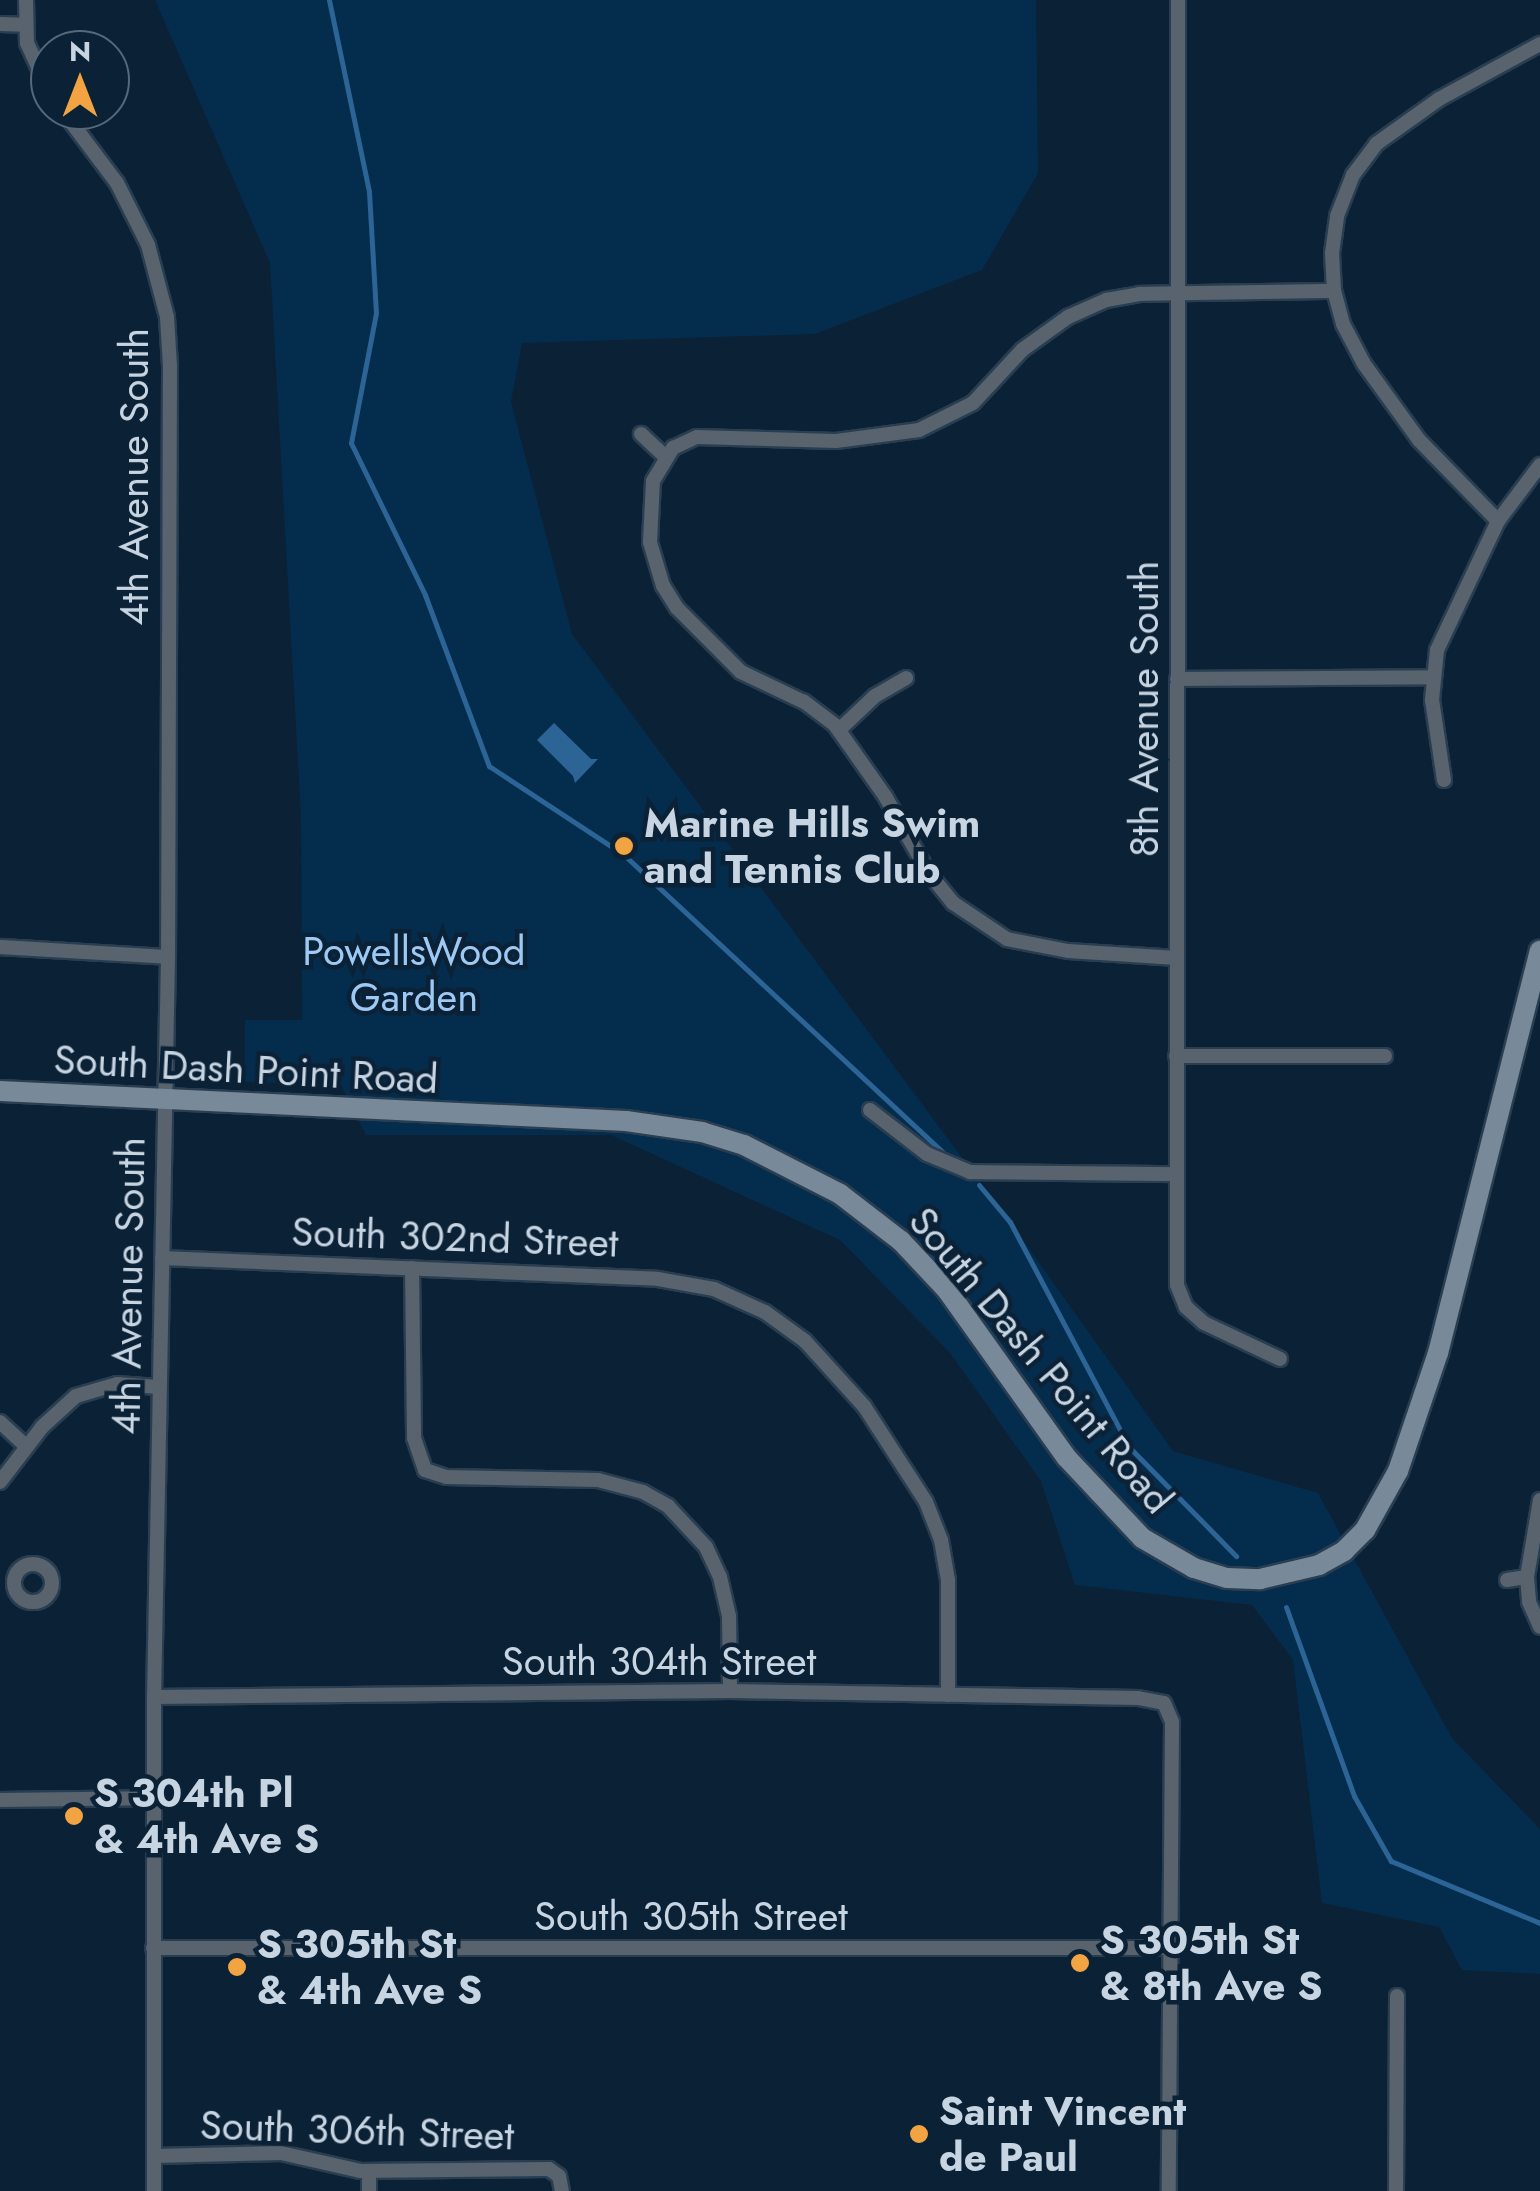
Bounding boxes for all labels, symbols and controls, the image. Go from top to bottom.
north arrow [30,30,130,130]
text: N [69,31,91,72]
street label: 4th Avenue South [110,328,158,626]
street label: 8th Avenue South [1120,561,1168,857]
place label: Marine Hills Swim and Tennis Club [644,799,980,893]
marker: Marine Hills Swim and Tennis Club [613,835,635,857]
park label: PowellsWood Garden [302,927,526,1021]
street label: South Dash Point Road [53,1035,439,1103]
street label: 4th Avenue South [101,1137,155,1435]
street label: South Dash Point Road [899,1197,1183,1523]
street label: South 302nd Street [291,1207,619,1267]
street label: South 304th Street [502,1637,816,1685]
place label: S 304th Pl & 4th Ave S [94,1769,319,1863]
marker: S 304th Pl & 4th Ave S [63,1805,85,1827]
street label: South 305th Street [534,1892,848,1940]
place label: S 305th St & 8th Ave S [1100,1916,1322,2010]
place label: S 305th St & 4th Ave S [257,1920,482,2014]
marker: S 305th St & 8th Ave S [1069,1952,1091,1974]
marker: S 305th St & 4th Ave S [226,1956,248,1978]
place label: Saint Vincent de Paul [939,2087,1186,2181]
street label: South 306th Street [199,2101,515,2159]
marker: Saint Vincent de Paul [908,2123,930,2145]

